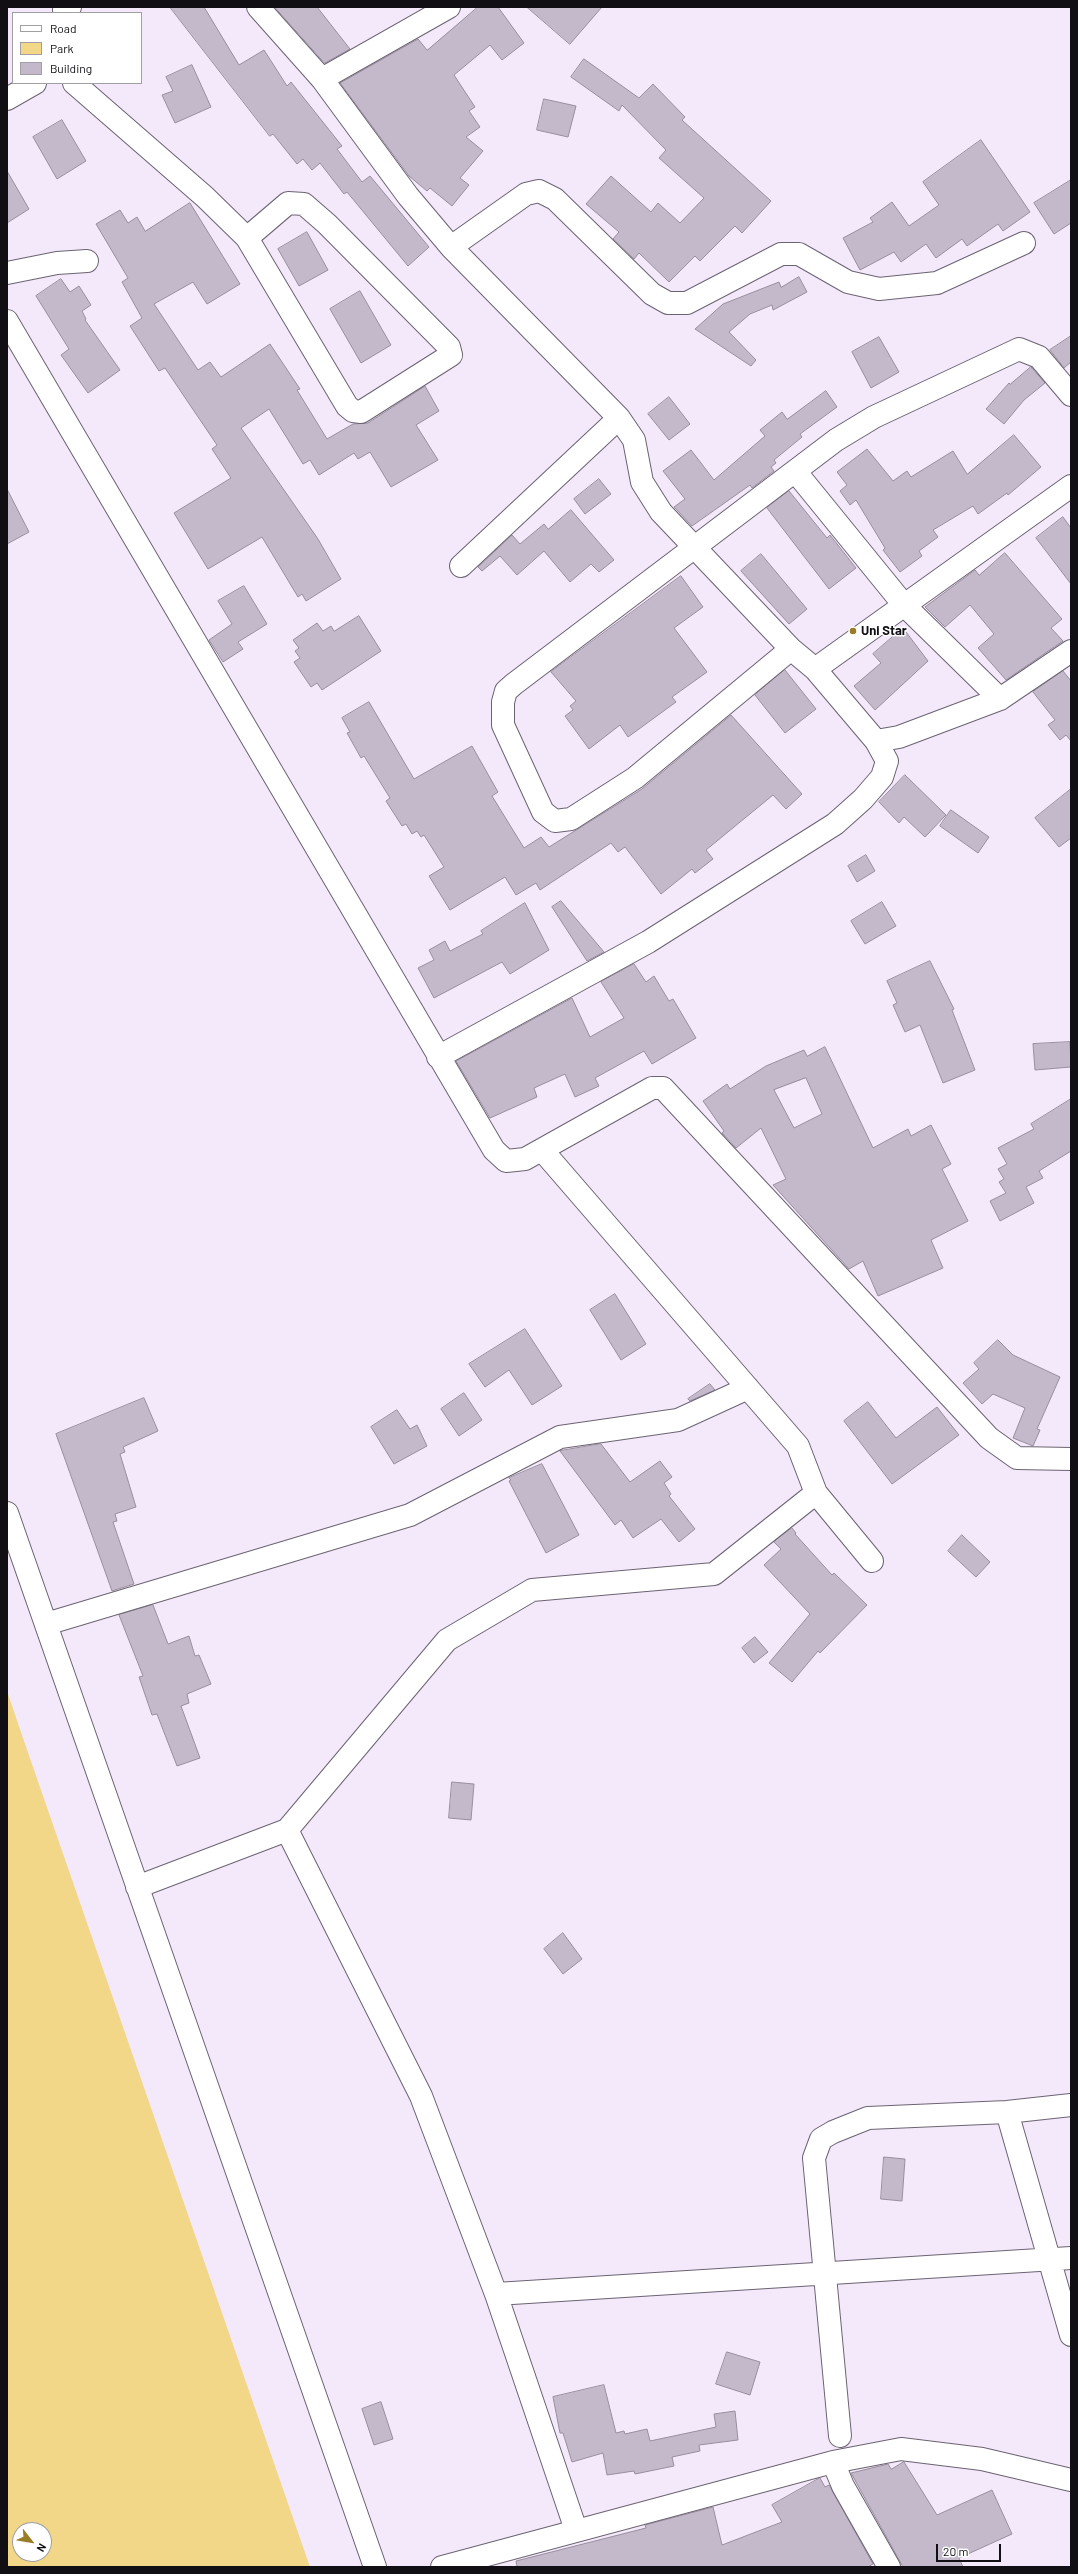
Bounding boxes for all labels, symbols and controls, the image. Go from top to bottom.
legend [12,12,142,84]
text: Road [50,21,77,35]
text: Park [50,41,74,55]
text: Building [50,61,92,75]
place label: Uni Star [861,623,907,639]
marker: Uni Star [848,626,858,636]
north arrow [12,2522,52,2562]
scale bar [938,2536,1003,2562]
text: N [34,2541,49,2554]
text: 20 m [943,2544,969,2558]

